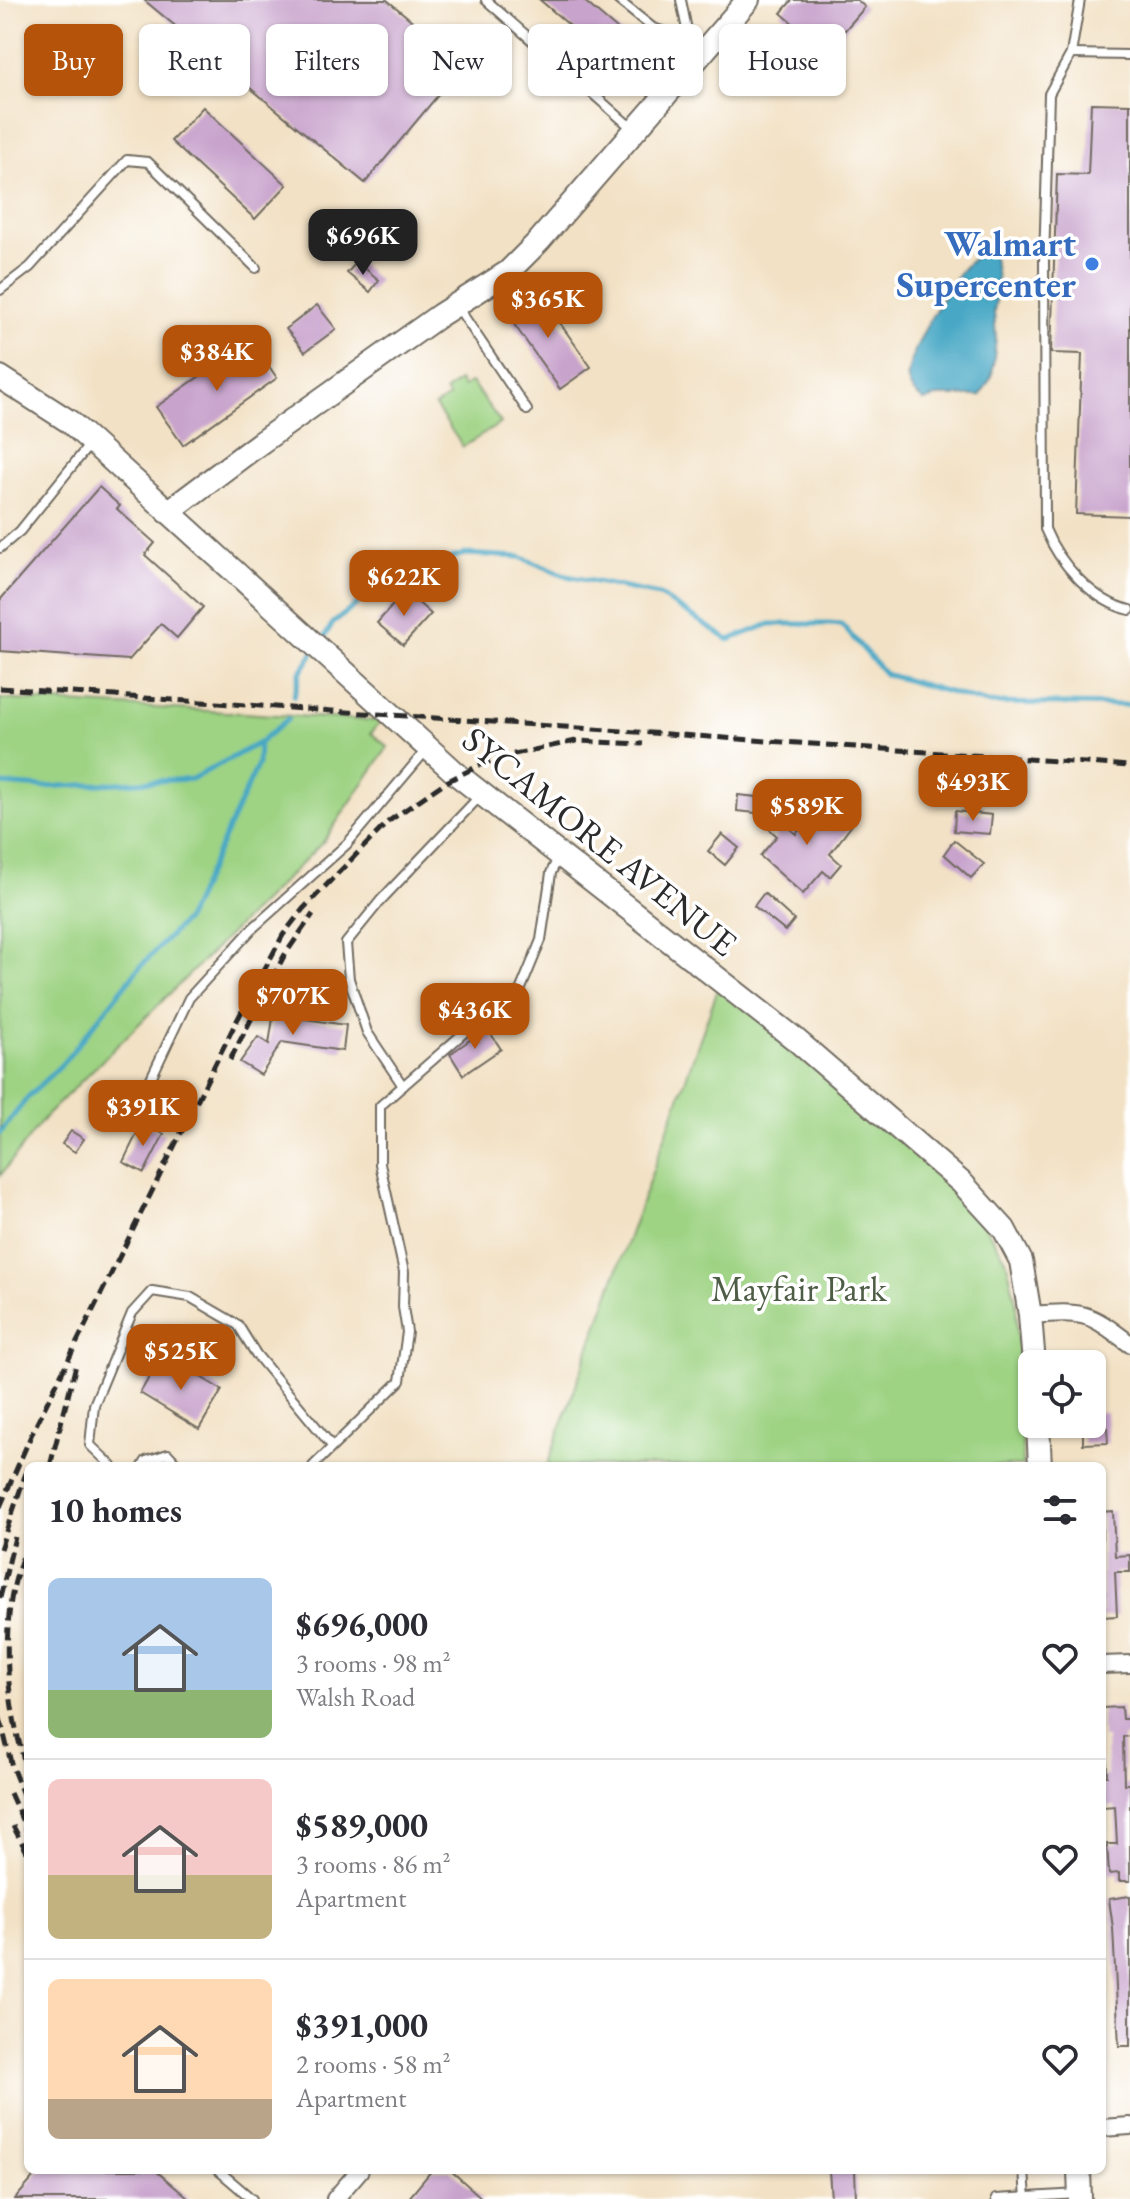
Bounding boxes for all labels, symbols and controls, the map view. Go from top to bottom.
chip: Buy [24,24,123,96]
chip: Rent [139,24,250,96]
chip: Filters [266,24,388,96]
chip: New [404,24,512,96]
chip: Apartment [528,24,703,96]
chip: House [719,24,846,96]
pin: $696K [307,209,419,277]
text: $696K [326,218,400,252]
place label: Walmart Supercenter [896,220,1076,308]
marker: Walmart Supercenter [1083,255,1101,273]
pin: $365K [492,272,604,340]
text: $365K [511,281,585,315]
pin: $384K [161,325,273,393]
text: $384K [180,334,254,368]
pin: $622K [348,550,460,618]
text: $622K [367,559,441,593]
street label: SYCAMORE AVENUE [453,716,747,966]
pin: $493K [917,755,1029,823]
text: $493K [936,764,1010,798]
pin: $589K [751,779,863,847]
text: $589K [770,788,844,822]
pin: $707K [237,969,349,1037]
text: $707K [256,978,330,1012]
pin: $436K [419,983,531,1051]
text: $436K [438,992,512,1026]
pin: $391K [87,1080,199,1148]
text: $391K [106,1089,180,1123]
park label: Mayfair Park [711,1265,888,1312]
pin: $525K [125,1324,237,1392]
text: $525K [144,1333,218,1367]
map controls [1018,1350,1106,1438]
button: locate [1018,1350,1106,1438]
text: 10 homes [48,1488,182,1532]
icon: filters [1038,1488,1082,1532]
text: $696,000 [296,1602,428,1646]
icon: home [112,1610,208,1706]
icon: heart [1038,1636,1082,1680]
text: 3 rooms · 98 m² [296,1646,451,1680]
text: Walsh Road [296,1680,415,1714]
text: $589,000 [296,1803,428,1847]
icon: home [112,1811,208,1907]
icon: heart [1038,1837,1082,1881]
text: 3 rooms · 86 m² [296,1847,451,1881]
text: Apartment [296,1881,406,1915]
text: $391,000 [296,2003,428,2047]
icon: home [112,2011,208,2107]
icon: heart [1038,2037,1082,2081]
text: 2 rooms · 58 m² [296,2047,451,2081]
text: Apartment [296,2081,406,2115]

